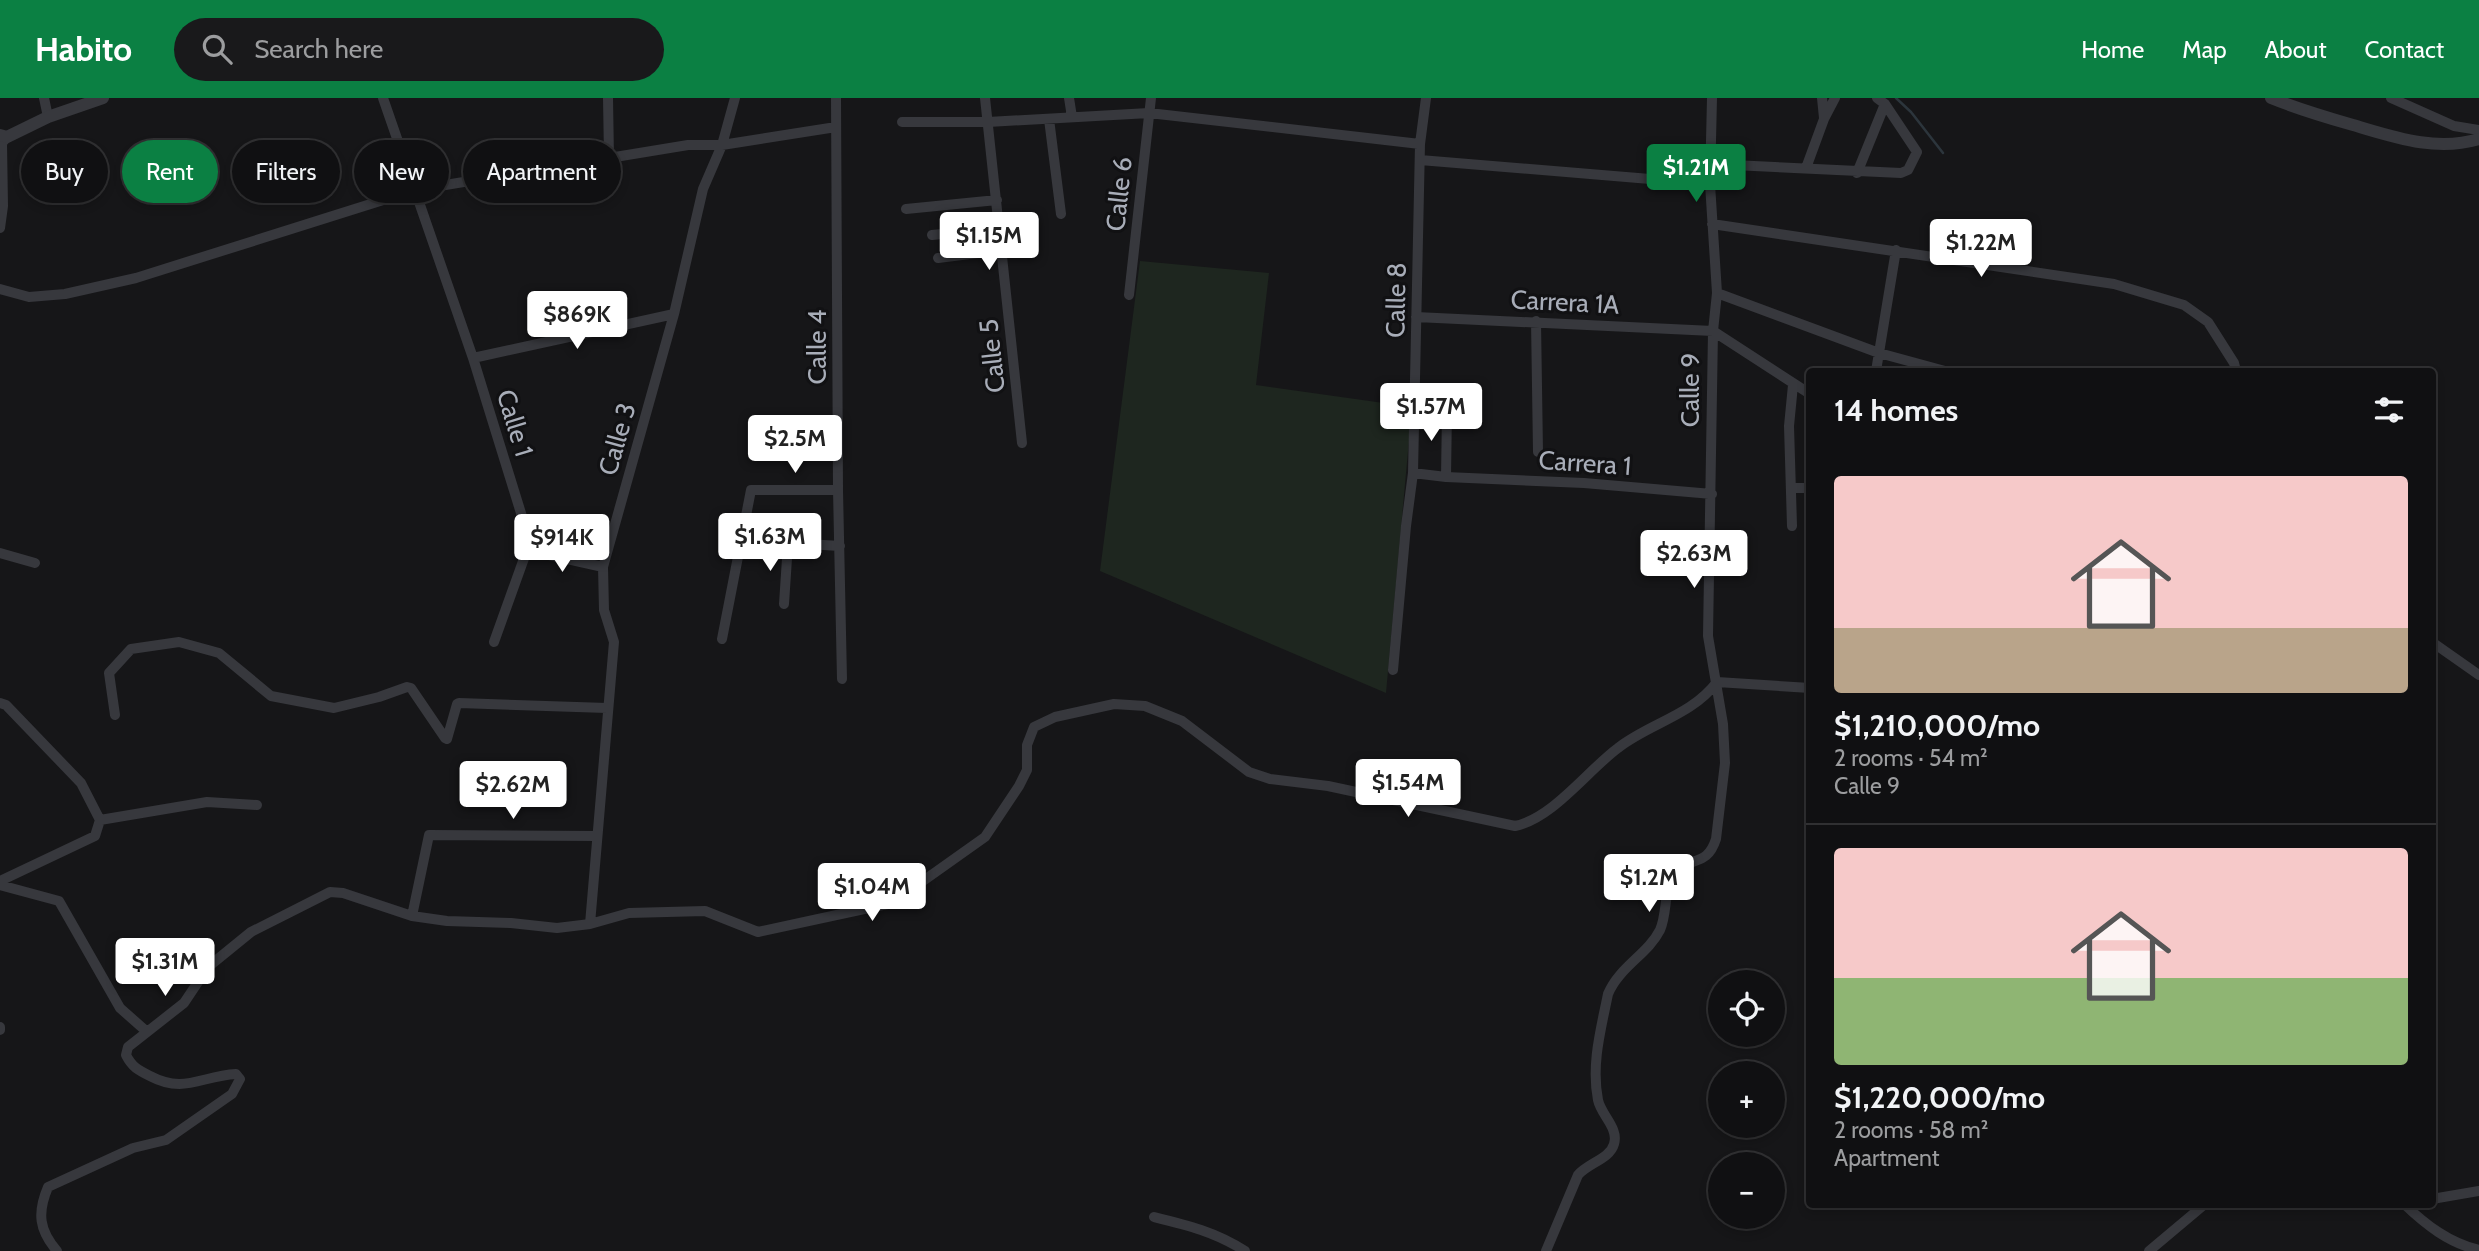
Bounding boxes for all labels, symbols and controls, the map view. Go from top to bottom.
search box [174,18,664,81]
text: Habito [35,29,132,69]
icon: search [198,30,236,68]
text: Search here [254,33,383,65]
text: Home [2081,35,2144,64]
text: Map [2182,35,2227,64]
text: About [2265,35,2327,64]
text: Contact [2365,35,2444,64]
chip: Buy [21,140,108,203]
chip: Rent [122,140,218,203]
chip: Filters [232,140,340,203]
chip: New [354,140,449,203]
chip: Apartment [463,140,621,203]
pin: $1.21M [1639,144,1753,204]
text: $1.21M [1663,153,1729,181]
street label: Calle 6 [1099,155,1139,233]
pin: $1.15M [932,212,1046,272]
pin: $1.22M [1924,220,2038,279]
text: $1.15M [956,221,1022,249]
text: $1.22M [1946,228,2016,256]
street label: Calle 8 [1379,262,1413,338]
street label: Carrera 1A [1510,283,1620,321]
pin: $869K [528,292,626,351]
text: $869K [543,300,611,328]
street label: Calle 4 [801,310,833,384]
street label: Calle 5 [972,318,1012,394]
street label: Calle 9 [1674,353,1706,427]
pin: $1.57M [1374,384,1488,443]
street label: Calle 1 [490,386,540,460]
icon: filters [2370,391,2408,429]
text: $1.57M [1396,392,1466,420]
text: 14 homes [1834,392,1958,429]
street label: Calle 3 [591,399,643,479]
pin: $2.5M [746,416,844,475]
text: $2.5M [764,424,826,452]
street label: Carrera 1 [1538,444,1632,482]
pin: $914K [513,514,611,574]
pin: $1.63M [713,514,827,573]
icon: home [2058,521,2184,647]
text: $1.63M [734,522,806,550]
text: $914K [530,523,594,551]
pin: $2.63M [1637,531,1751,590]
text: $2.63M [1656,539,1732,567]
text: $1,210,000/mo [1834,707,2040,744]
text: 2 rooms · 54 m² [1834,744,1988,772]
pin: $1.54M [1351,760,1465,819]
pin: $2.62M [456,762,570,821]
text: $1.54M [1372,768,1444,796]
text: $2.62M [476,770,550,798]
text: Calle 9 [1834,772,1900,800]
pin: $1.2M [1600,854,1698,914]
text: $1.2M [1620,863,1678,891]
pin: $1.04M [815,864,929,923]
text: $1.04M [834,872,910,900]
icon: home [2058,893,2184,1019]
pin: $1.31M [108,939,222,998]
text: $1.31M [132,947,198,975]
map controls [1708,970,1785,1229]
button: locate [1708,970,1785,1047]
button: + [1708,1061,1785,1138]
text: $1,220,000/mo [1834,1079,2045,1116]
text: 2 rooms · 58 m² [1834,1116,1988,1144]
text: Apartment [1834,1144,1939,1172]
button: − [1708,1152,1785,1229]

